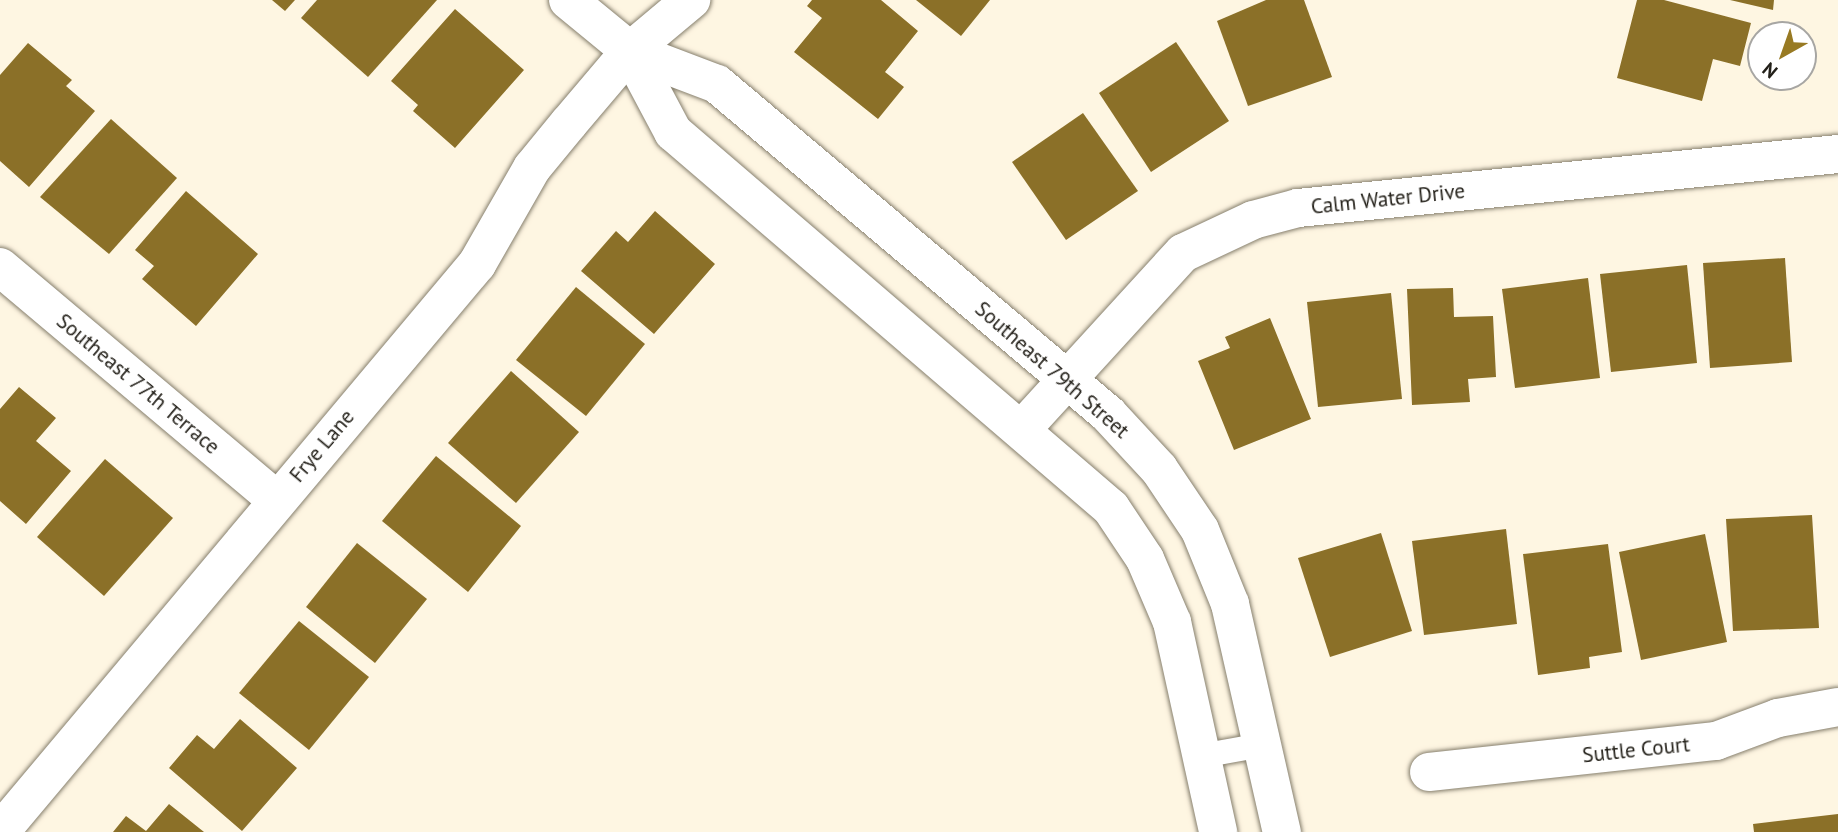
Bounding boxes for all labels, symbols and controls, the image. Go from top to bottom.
north arrow [1747,21,1817,91]
text: N [1757,57,1782,84]
street label: Calm Water Drive [1310,178,1466,220]
street label: Southeast 79th Street [970,296,1134,444]
street label: Southeast 77th Terrace [51,308,225,460]
street label: Frye Lane [284,405,360,487]
street label: Suttle Court [1581,732,1691,768]

